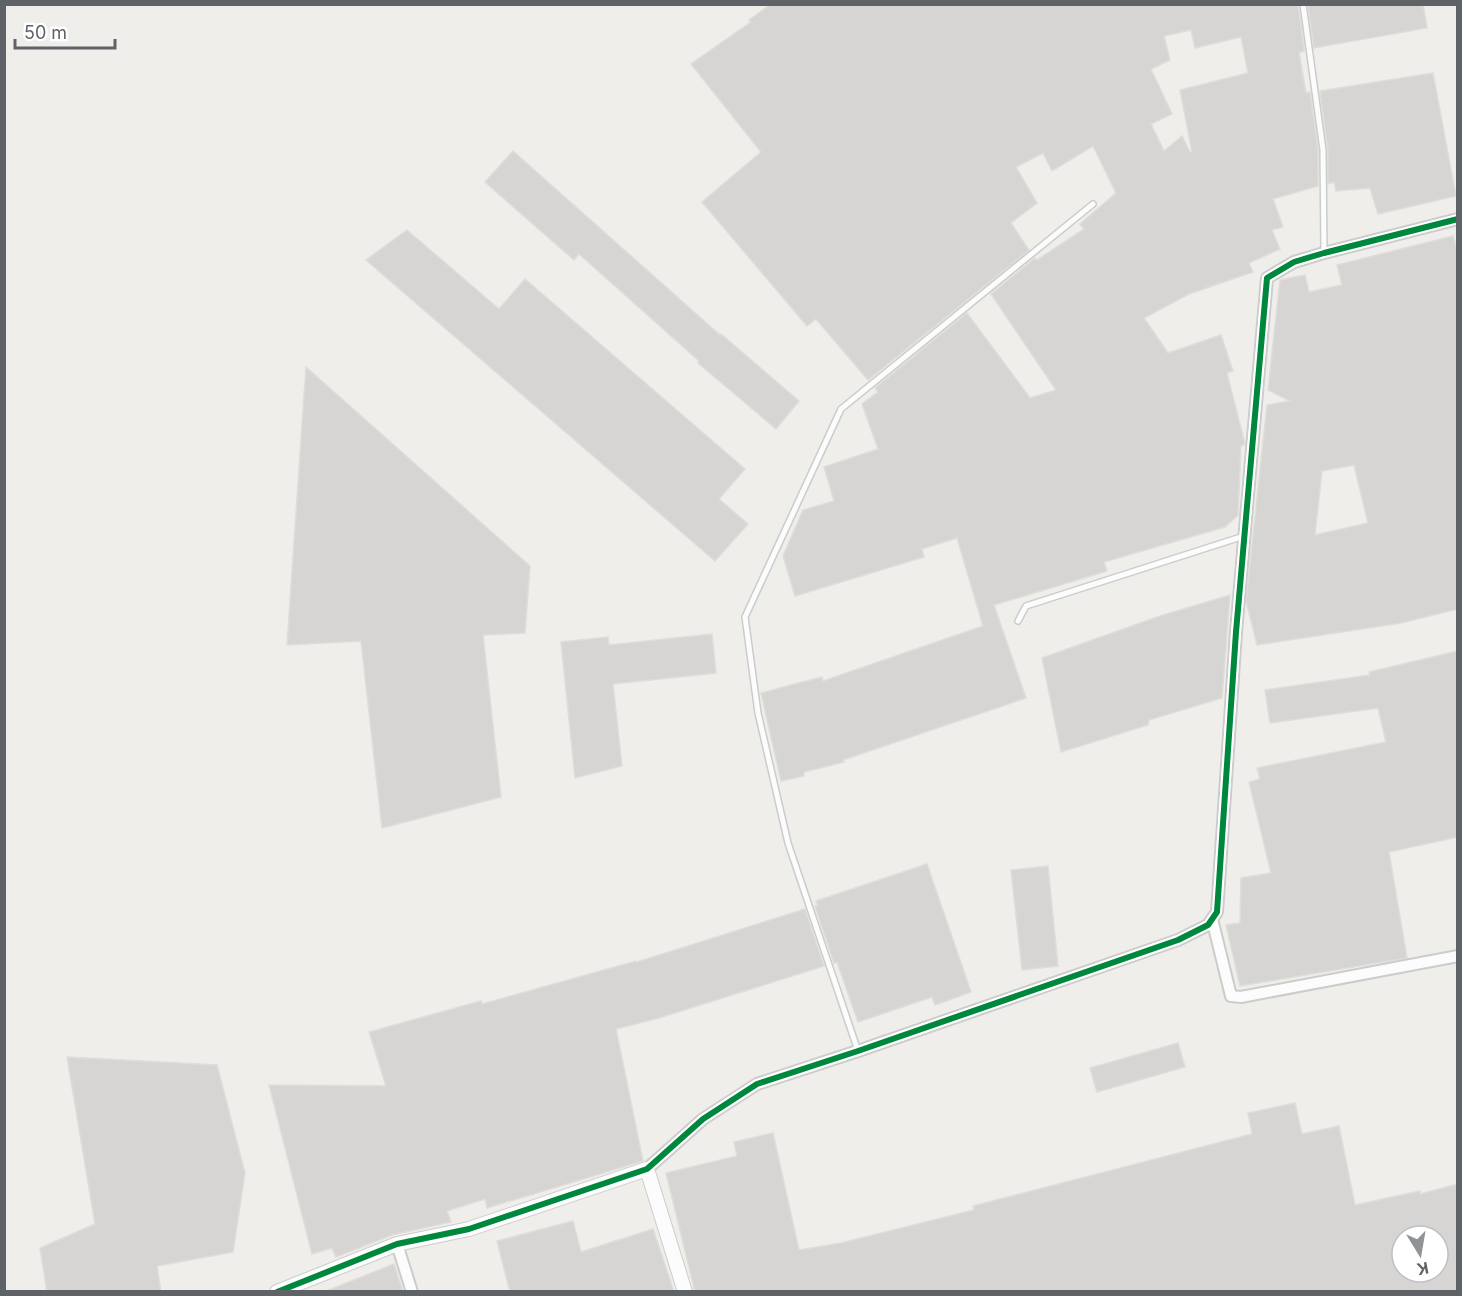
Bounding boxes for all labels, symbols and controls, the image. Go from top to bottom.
scale bar [15,12,116,50]
text: 50 m [24,22,67,43]
north arrow [1390,1224,1450,1284]
text: K [1415,1258,1430,1280]

